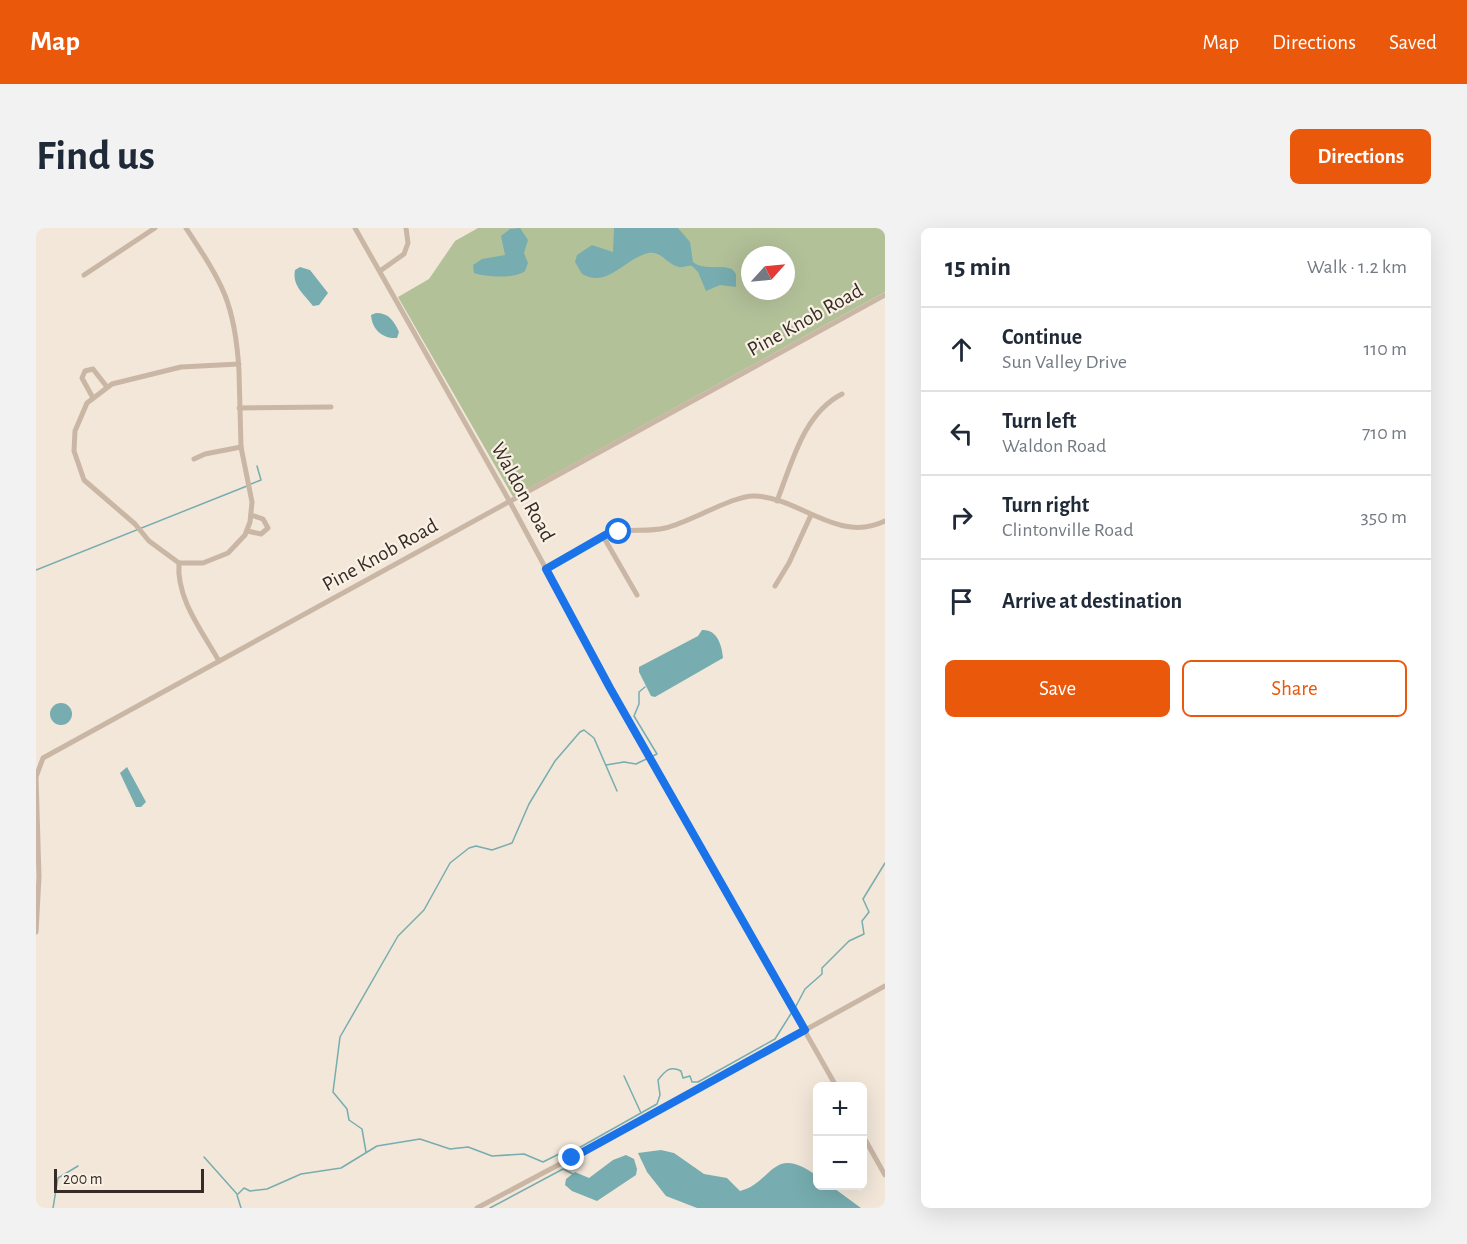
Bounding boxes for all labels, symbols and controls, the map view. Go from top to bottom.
text: Map [30,28,80,56]
text: Map [1203,32,1239,53]
text: Directions [1272,32,1356,53]
text: Saved [1389,32,1437,53]
button: Directions [1290,129,1431,184]
text: Find us [36,135,155,177]
north arrow [741,246,795,300]
text: 15 min [945,254,1011,280]
text: Walk · 1.2 km [1307,257,1407,277]
street label: Pine Knob Road [744,280,866,360]
text: Continue [1002,326,1082,348]
icon: ahead [945,333,978,366]
text: 110 m [1363,339,1407,359]
text: Sun Valley Drive [1002,352,1127,372]
text: Turn left [1002,410,1076,432]
icon: left [945,417,978,450]
text: 710 m [1362,423,1407,443]
text: Waldon Road [1002,436,1106,456]
street label: Waldon Road [487,439,559,545]
text: Turn right [1002,494,1089,516]
icon: right [945,501,978,534]
text: 350 m [1361,507,1407,527]
street label: Pine Knob Road [319,515,441,595]
route start [605,518,631,544]
text: Clintonville Road [1002,520,1134,540]
icon: arrive [945,585,978,618]
text: Arrive at destination [1002,590,1182,612]
button: Save [945,660,1170,717]
button: Share [1182,660,1407,717]
map controls [813,1082,867,1190]
button: + [813,1082,867,1136]
button: − [813,1136,867,1190]
route end [558,1144,584,1170]
scale bar [54,1166,204,1194]
text: 200 m [63,1171,103,1187]

